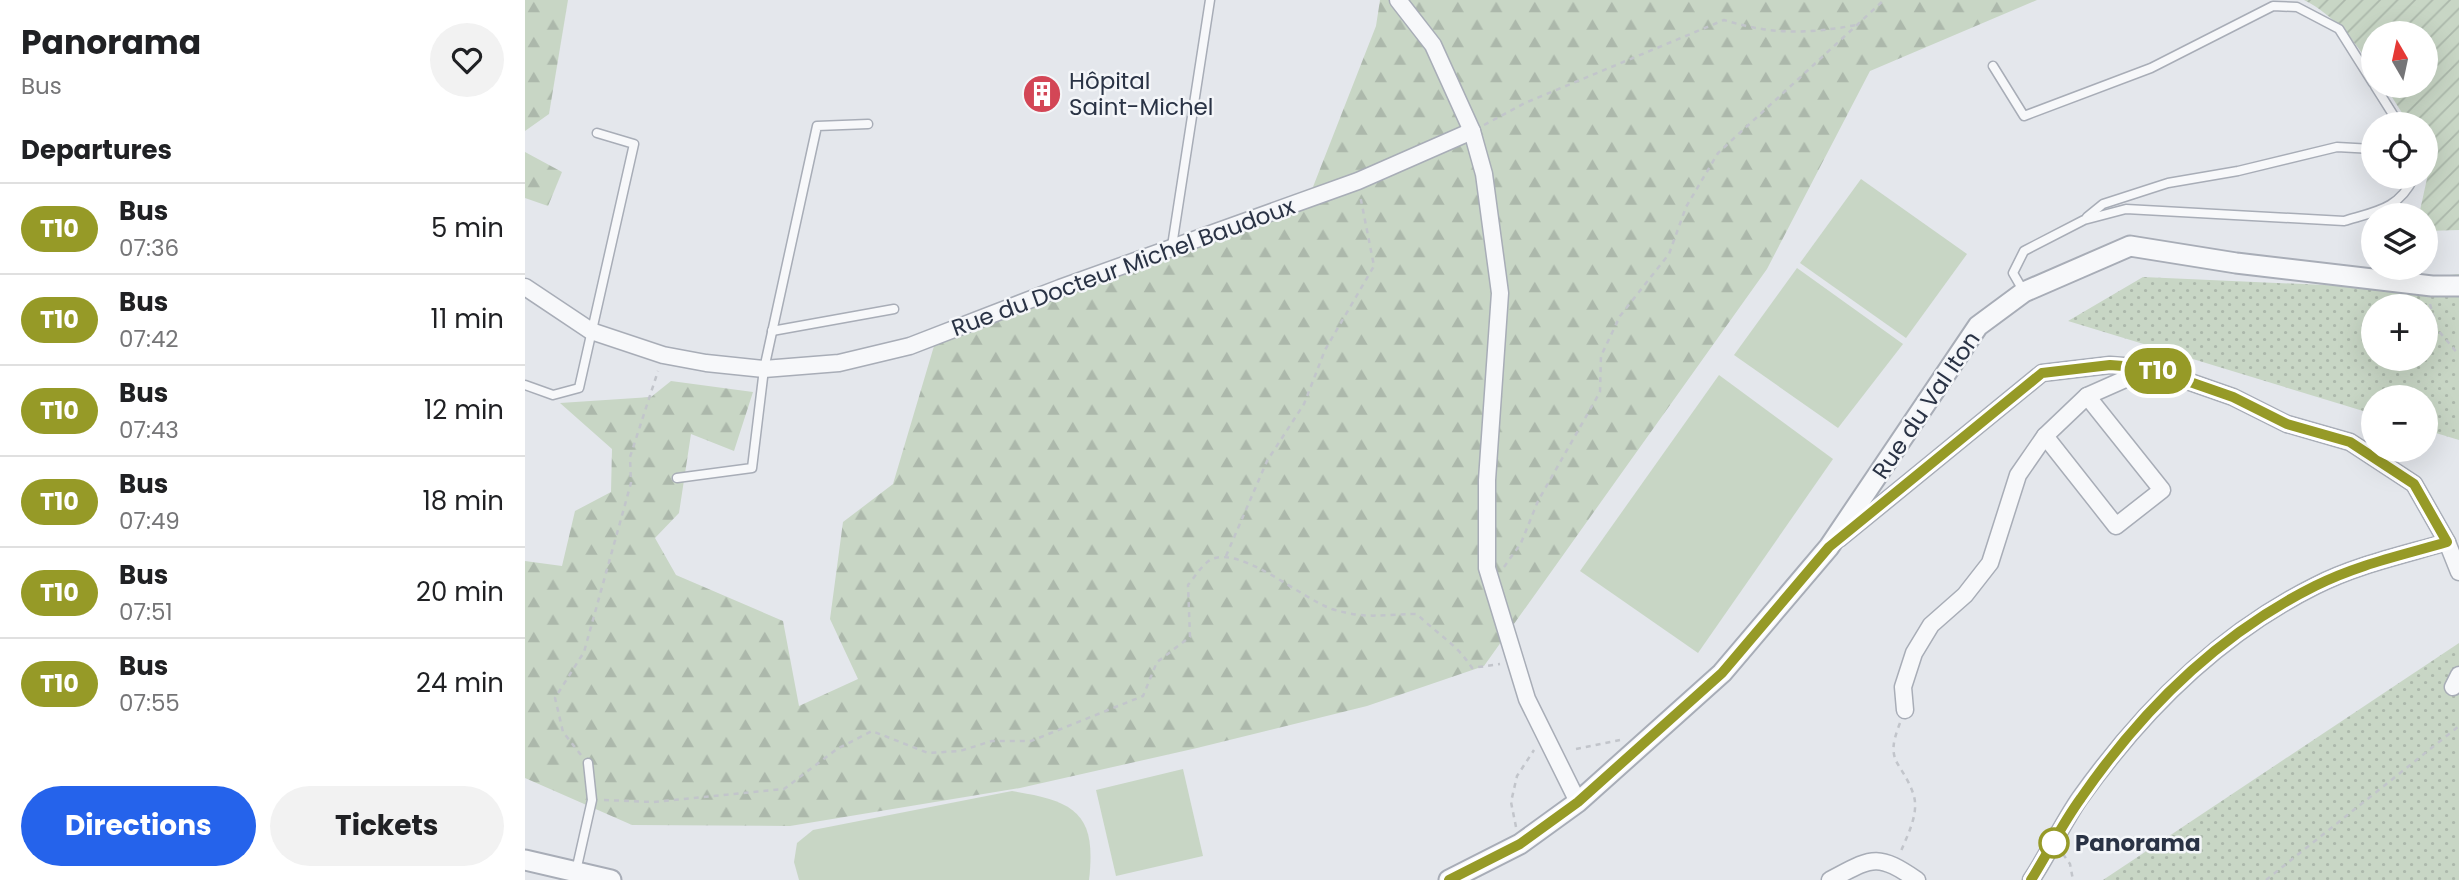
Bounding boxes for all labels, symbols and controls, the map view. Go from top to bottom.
text: Panorama [21,19,201,66]
north arrow [2361,21,2438,98]
map controls [2361,21,2438,462]
button: heart [430,23,504,97]
place label: Hôpital Saint-Michel [1069,65,1214,123]
text: Bus [21,70,62,102]
building icon: Hôpital Saint-Michel [1021,73,1063,115]
button: locate [2361,112,2438,189]
text: Departures [21,132,172,168]
street label: Rue du Docteur Michel Baudoux [947,190,1299,344]
text: Bus [119,193,168,229]
button: layers [2361,203,2438,280]
text: 5 min [431,210,504,246]
text: T10 [40,212,79,245]
text: 07:36 [119,232,179,264]
text: Bus [119,284,168,320]
button: + [2361,294,2438,371]
text: 11 min [431,301,504,337]
text: T10 [40,303,79,336]
text: 07:42 [119,323,179,355]
street label: Rue du Val Iton [1865,325,1987,485]
line badge: T10 [2118,348,2198,394]
text: T10 [2139,354,2177,387]
text: Bus [119,375,168,411]
button: − [2361,385,2438,462]
text: 12 min [424,392,504,428]
text: T10 [40,394,79,427]
text: 07:43 [119,414,179,446]
text: Bus [119,466,168,502]
text: 18 min [423,483,504,519]
text: T10 [40,485,79,518]
text: 07:49 [119,505,180,537]
text: Bus [119,557,168,593]
text: 20 min [416,574,504,610]
text: T10 [40,576,79,609]
text: 07:51 [119,596,173,628]
text: Bus [119,648,168,684]
text: 24 min [416,665,504,701]
text: T10 [40,667,79,700]
text: 07:55 [119,687,180,719]
button: Directions [21,786,256,866]
button: Tickets [270,786,504,866]
place label: Panorama [2075,827,2201,859]
marker: Panorama [2039,828,2069,858]

